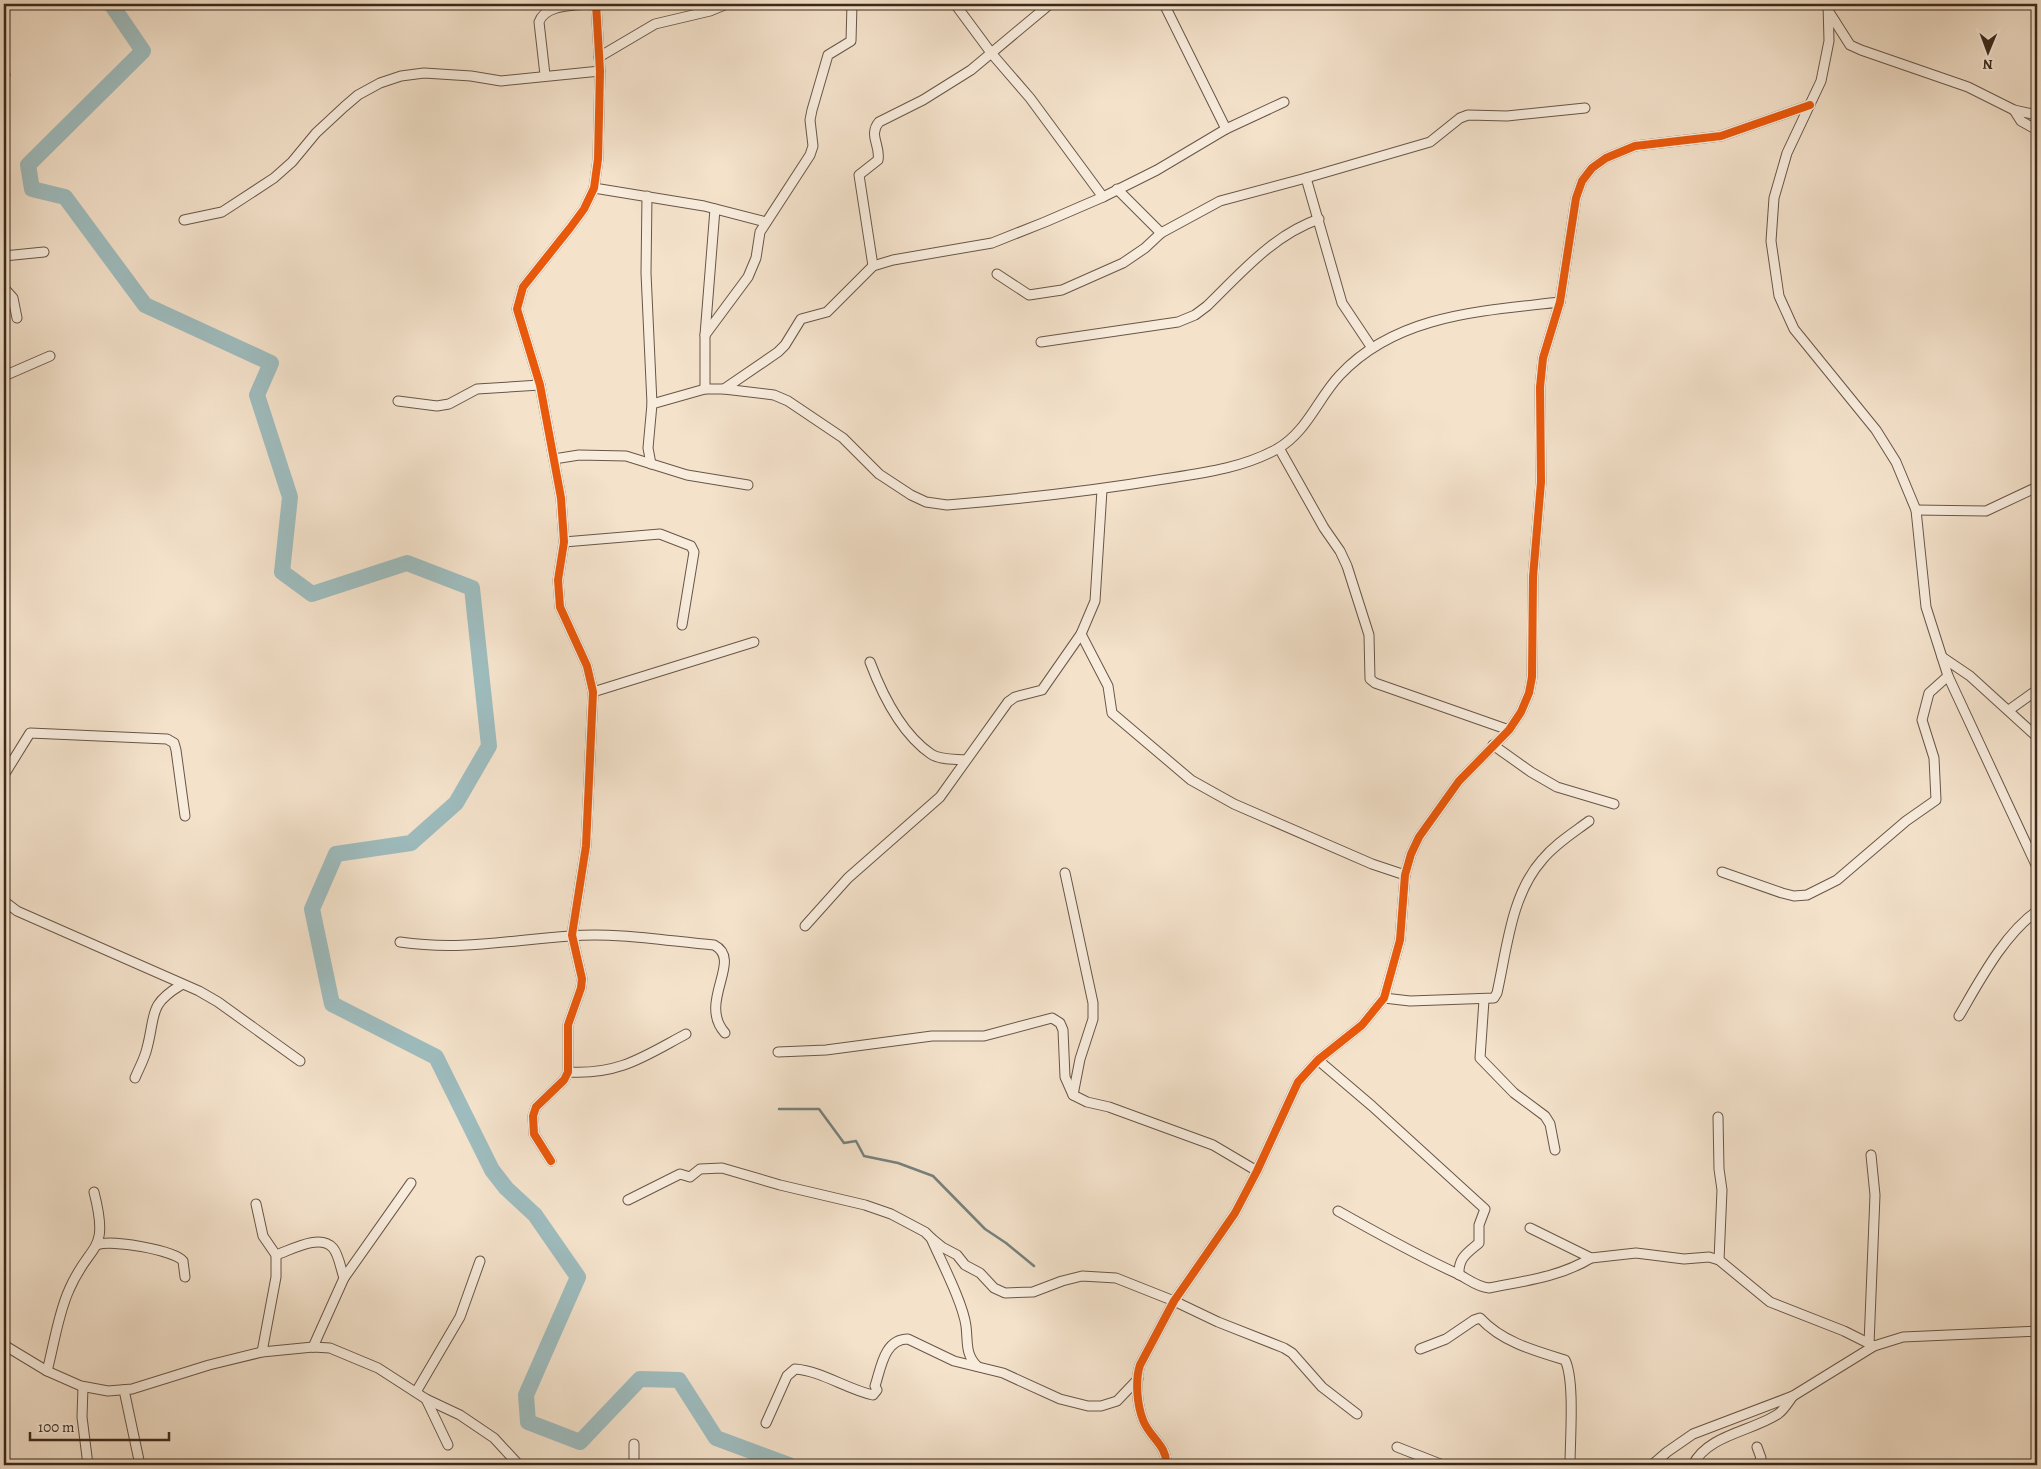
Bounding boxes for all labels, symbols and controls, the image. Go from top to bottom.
north arrow [1964,28,2014,78]
text: N [1983,55,1993,74]
scale bar [30,1409,169,1441]
text: 100 m [38,1417,75,1437]

